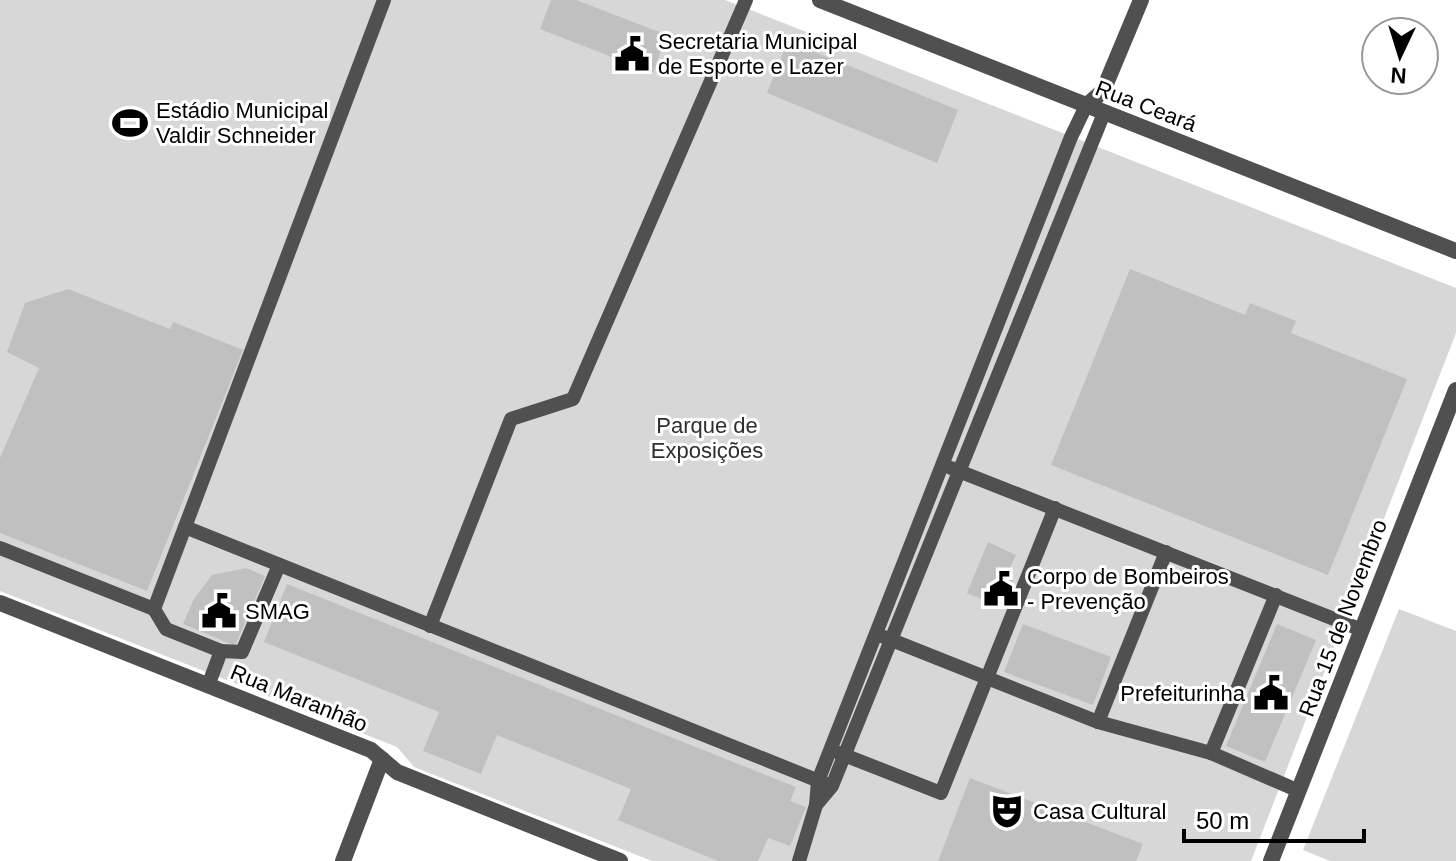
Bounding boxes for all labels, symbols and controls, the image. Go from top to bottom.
north arrow [1360,16,1440,96]
place label: Secretaria Municipal de Esporte e Lazer [658,29,857,79]
public building icon: Secretaria Municipal de Esporte e Lazer [613,35,651,73]
text: N [1390,62,1407,88]
street label: Rua Ceará [1092,75,1201,137]
place label: Estádio Municipal Valdir Schneider [156,98,328,148]
sports icon: Estádio Municipal Valdir Schneider [111,104,149,142]
park label: Parque de Exposições [651,413,763,463]
street label: Rua 15 de Novembro [1294,516,1392,720]
place label: Corpo de Bombeiros - Prevenção [1027,564,1229,614]
public building icon: Corpo de Bombeiros - Prevenção [982,570,1020,608]
public building icon: SMAG [200,592,238,630]
place label: SMAG [245,599,310,624]
street label: Rua Maranhão [227,659,371,737]
public building icon: Prefeiturinha [1252,674,1290,712]
place label: Prefeiturinha [1120,681,1246,706]
theatre icon: Casa Cultural [988,792,1026,830]
scale bar [1184,793,1364,843]
place label: Casa Cultural [1033,799,1166,824]
text: 50 m [1196,807,1249,834]

